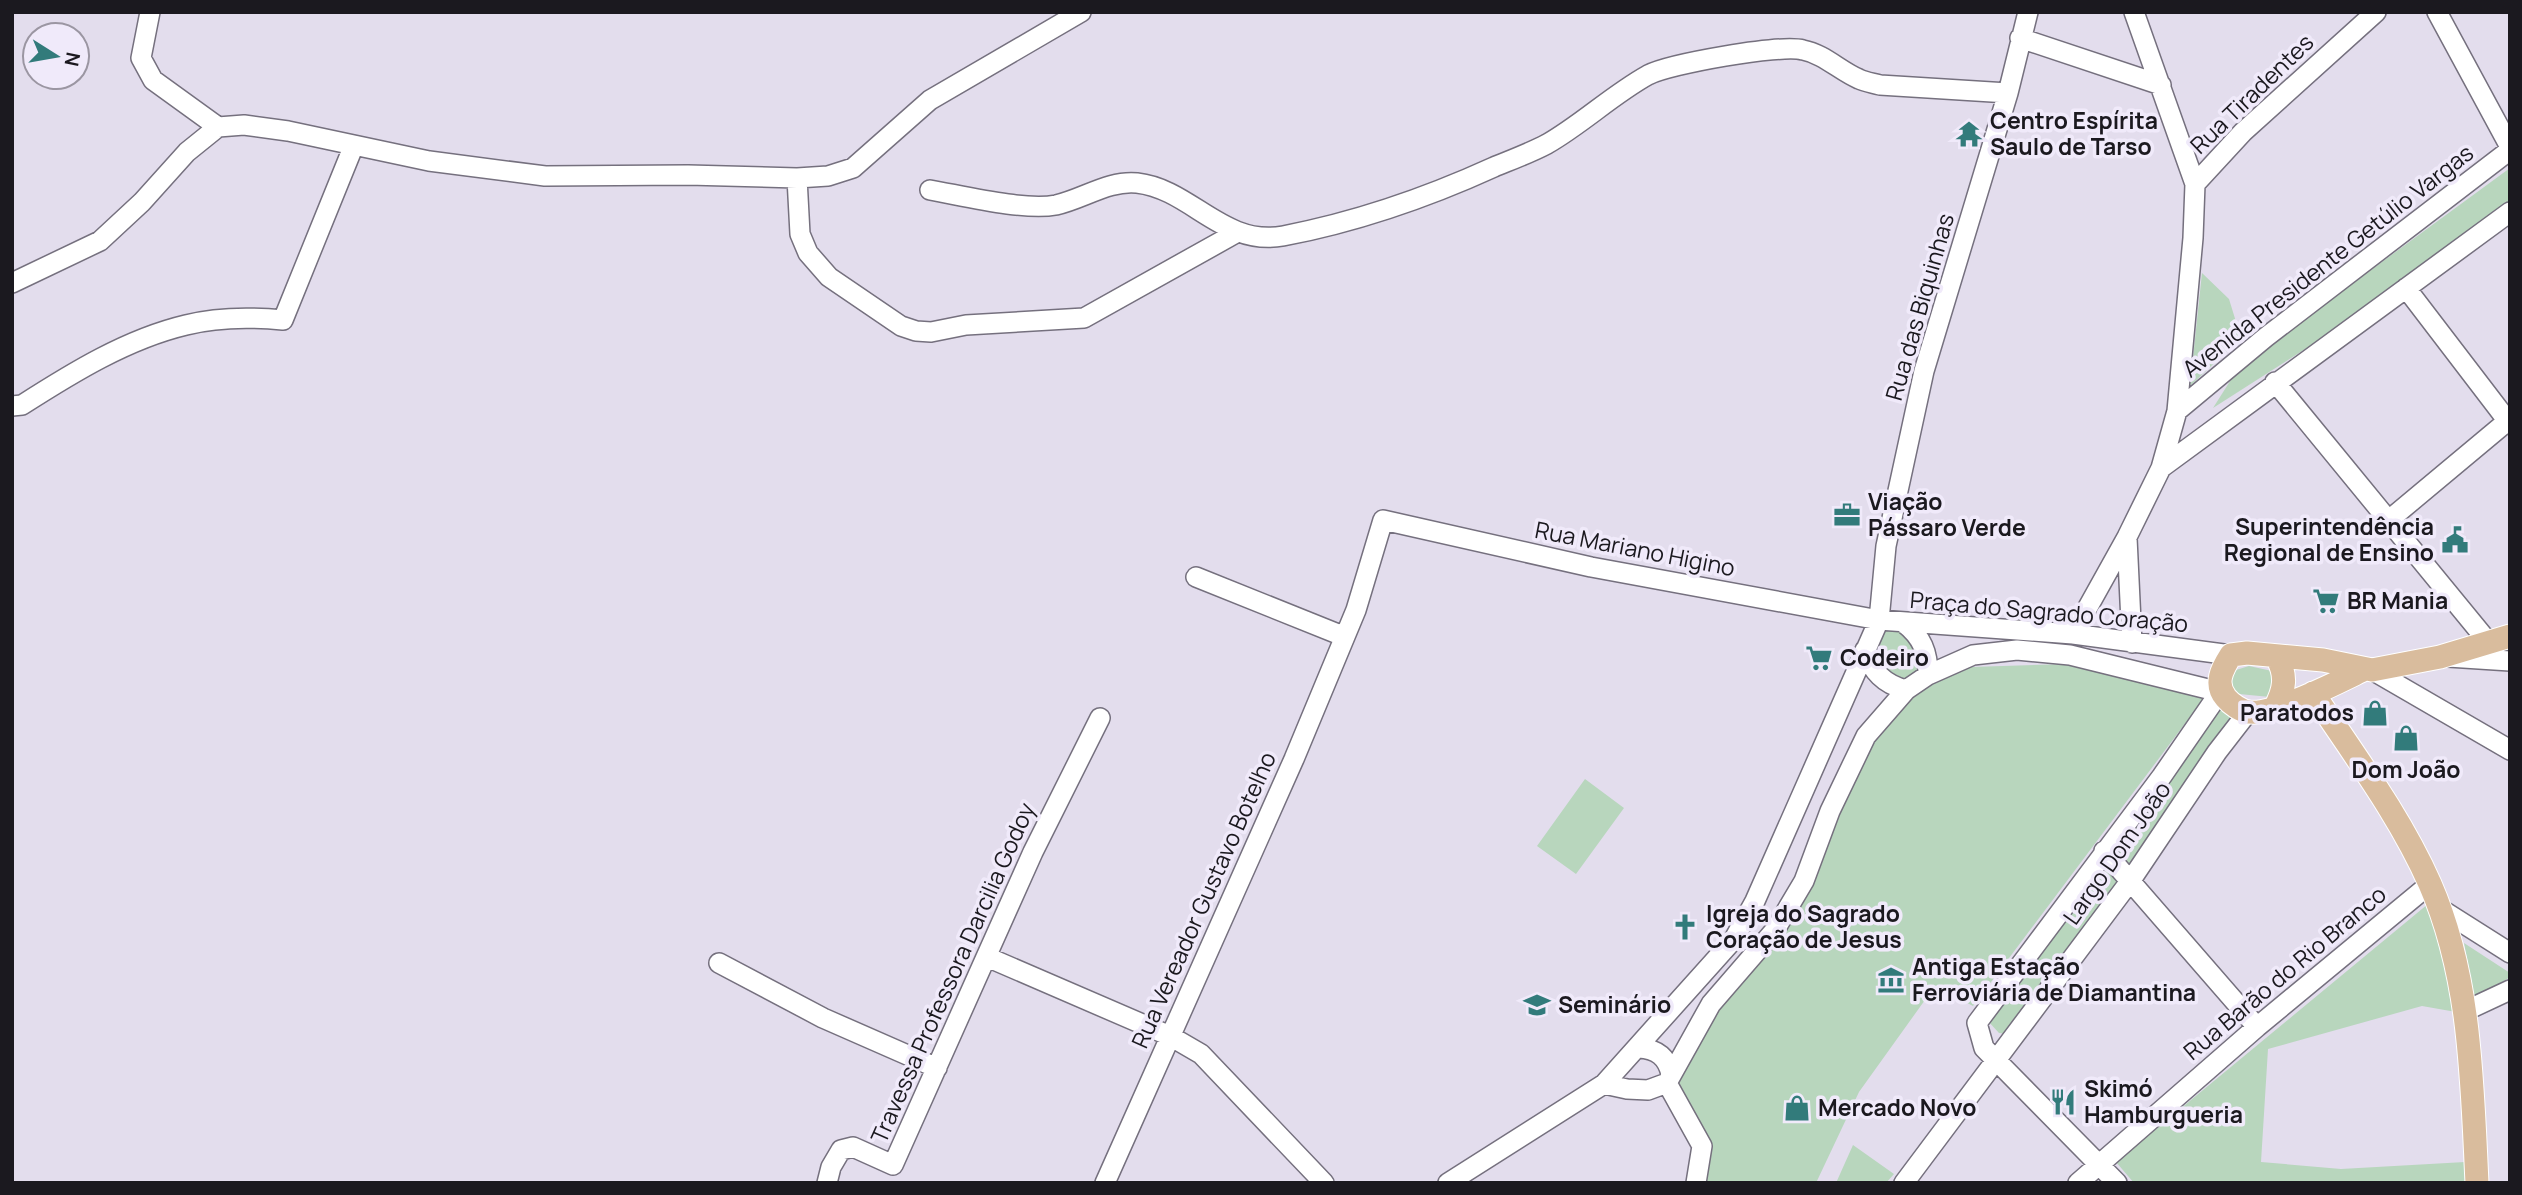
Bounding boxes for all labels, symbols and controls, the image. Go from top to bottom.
north arrow [21,21,91,91]
street label: Rua Tiradentes [2183,26,2320,160]
text: N [59,50,87,68]
place label: Centro Espírita Saulo de Tarso [1990,104,2158,162]
temple icon: Centro Espírita Saulo de Tarso [1954,119,1984,149]
street label: Avenida Presidente Getúlio Vargas [2175,136,2480,384]
street label: Rua das Biquinhas [1877,210,1961,404]
place label: Viação Pássaro Verde [1868,485,2026,543]
office icon: Viação Pássaro Verde [1832,500,1862,530]
place label: Superintendência Regional de Ensino [2224,510,2434,568]
street label: Rua Mariano Higino [1532,513,1738,583]
public building icon: Superintendência Regional de Ensino [2440,525,2470,555]
street label: Praça do Sagrado Coração [1909,583,2189,639]
place label: BR Mania [2347,584,2448,616]
supermarket icon: BR Mania [2311,586,2341,616]
place label: Codeiro [1840,641,1929,673]
supermarket icon: Codeiro [1804,643,1834,673]
place label: Paratodos [2240,696,2354,728]
shop icon: Paratodos [2360,698,2390,728]
shop icon: Dom João [2391,723,2421,753]
street label: Rua Vereador Gustavo Botelho [1123,746,1283,1053]
place label: Dom João [2352,753,2460,785]
street label: Largo Dom João [2055,774,2177,930]
street label: Travessa Professora Darcilia Godoy [862,797,1042,1148]
street label: Rua Barão do Rio Branco [2176,878,2392,1067]
place label: Igreja do Sagrado Coração de Jesus [1706,897,1902,955]
church icon: Igreja do Sagrado Coração de Jesus [1670,912,1700,942]
place label: Antiga Estação Ferroviária de Diamantina [1912,950,2196,1008]
museum icon: Antiga Estação Ferroviária de Diamantina [1876,965,1906,995]
place label: Seminário [1558,988,1671,1020]
school or university icon: Seminário [1522,990,1552,1020]
place label: Skimó Hamburgueria [2084,1072,2243,1130]
restaurant icon: Skimó Hamburgueria [2048,1087,2078,1117]
place label: Mercado Novo [1818,1091,1977,1123]
shop icon: Mercado Novo [1782,1093,1812,1123]

